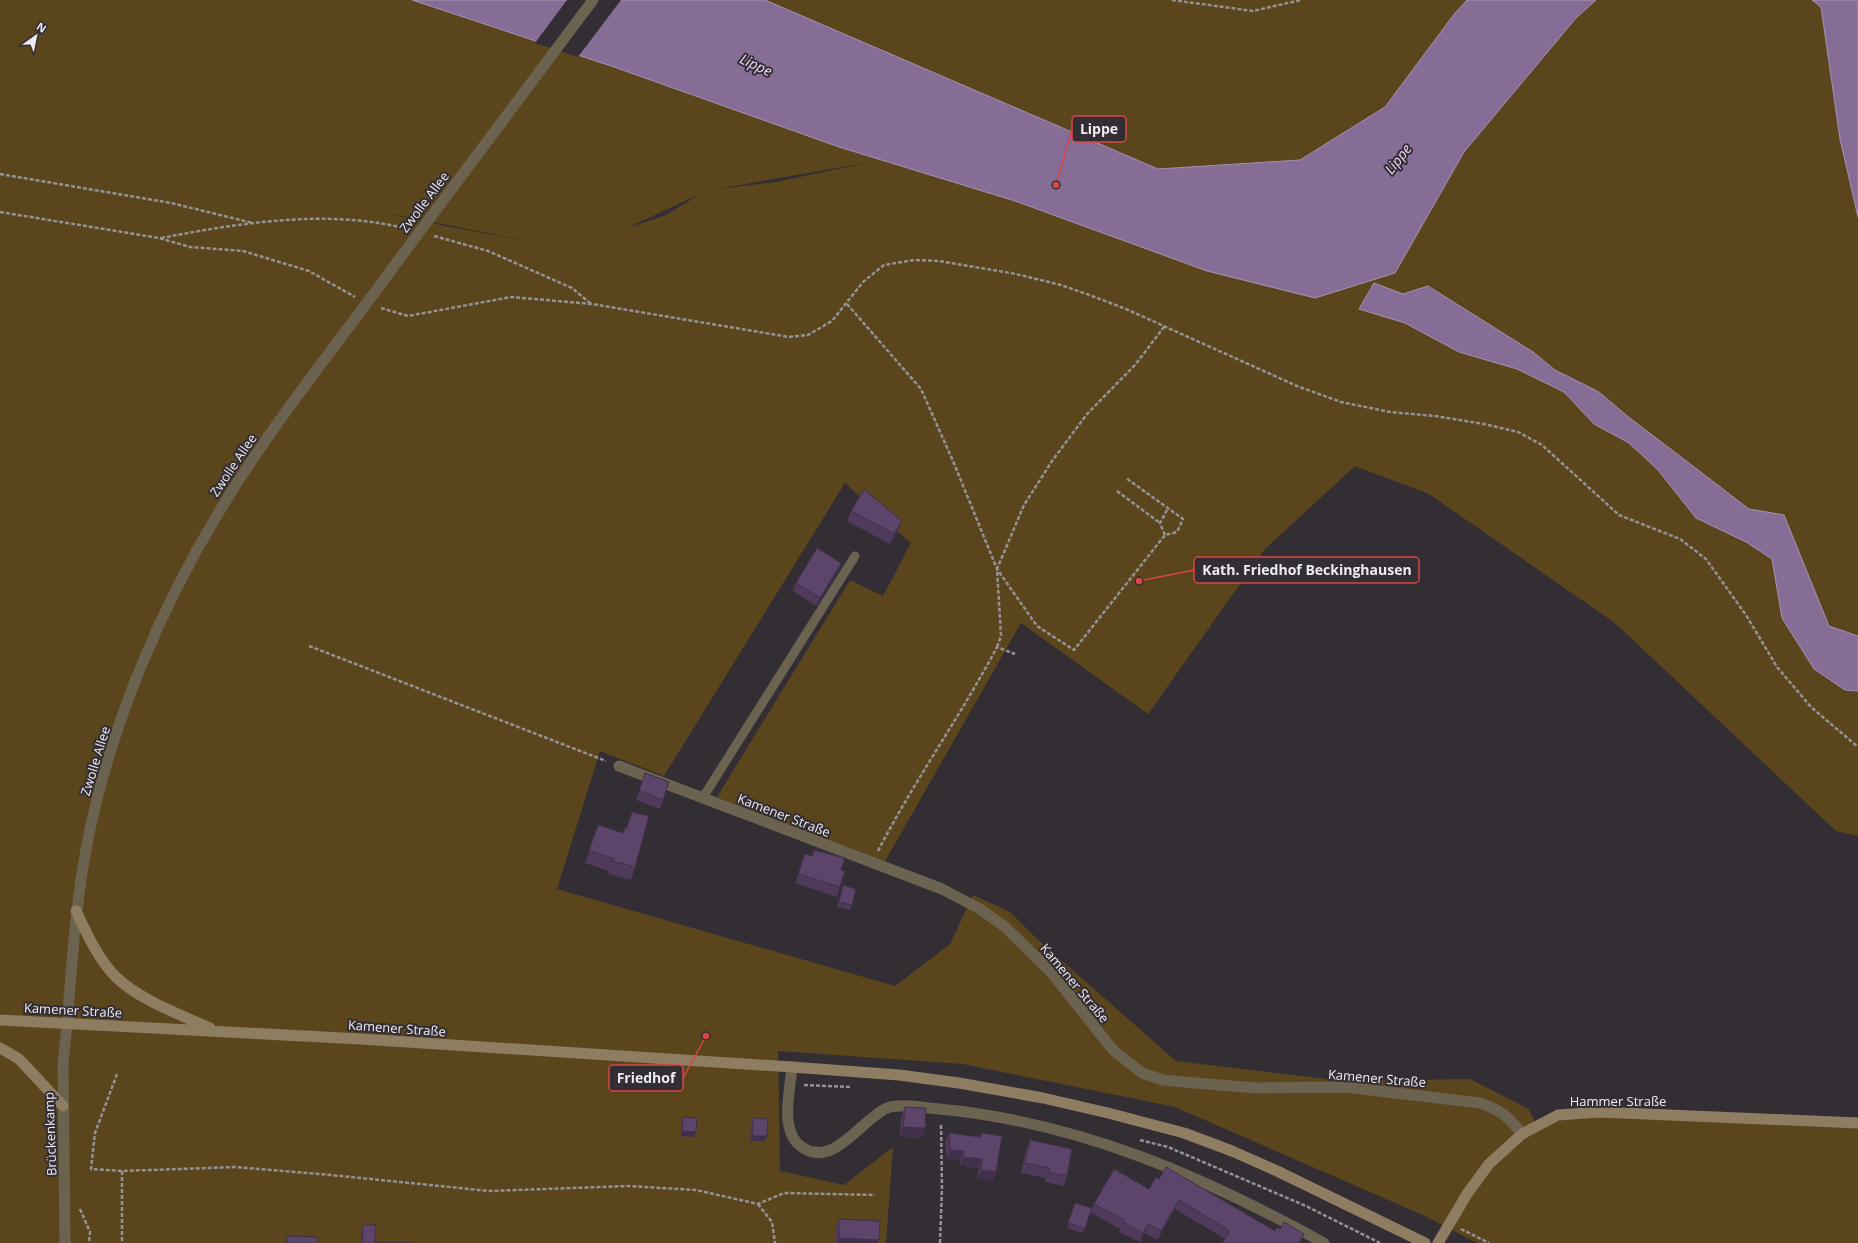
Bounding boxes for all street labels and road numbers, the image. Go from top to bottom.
street label: Zwolle Allee [395,168,453,236]
street label: Zwolle Allee [205,430,261,500]
street label: Zwolle Allee [76,724,114,798]
street label: Kamener Straße [735,789,833,841]
street label: Kamener Straße [1037,940,1113,1026]
street label: Kamener Straße [24,998,122,1022]
street label: Kamener Straße [347,1016,447,1040]
street label: Kamener Straße [1327,1065,1427,1091]
street label: Brückenkamp [40,1092,60,1176]
street label: Hammer Straße [1570,1092,1666,1110]

